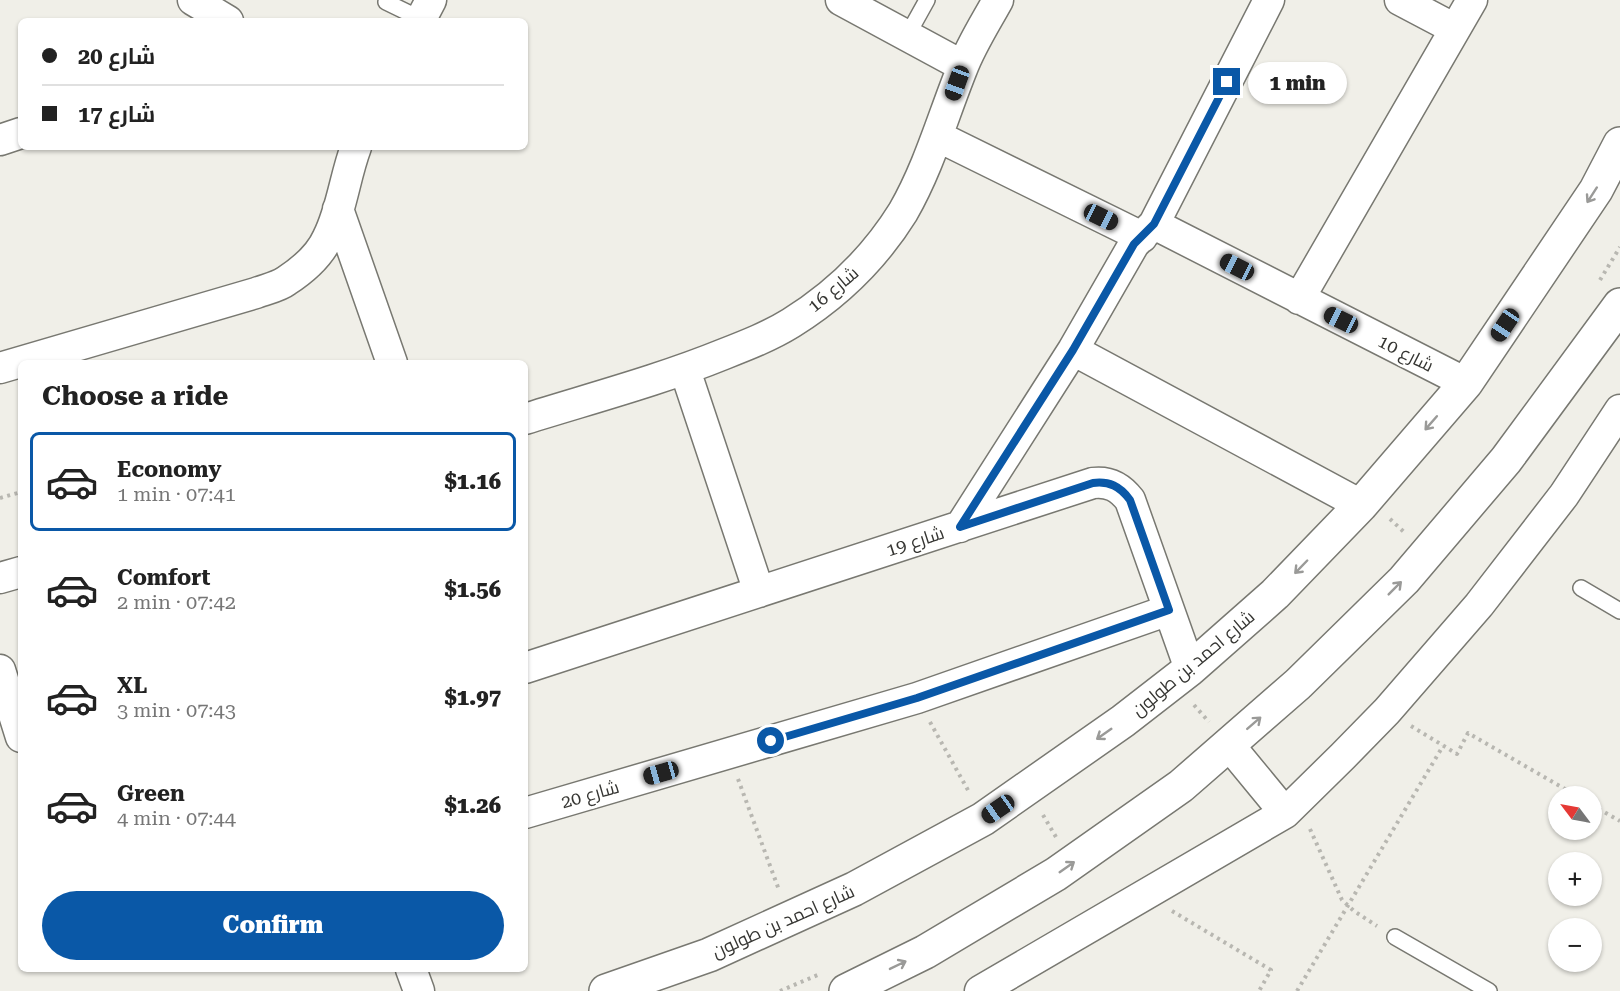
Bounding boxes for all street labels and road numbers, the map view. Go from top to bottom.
street label: شارع 16 [803,262,864,318]
street label: شارع 10 [1374,330,1437,378]
street label: شارع 19 [883,522,947,562]
street label: شارع احمد بن طولون [1127,606,1260,722]
street label: شارع 20 [558,776,622,814]
street label: شارع احمد بن طولون [709,880,858,964]

